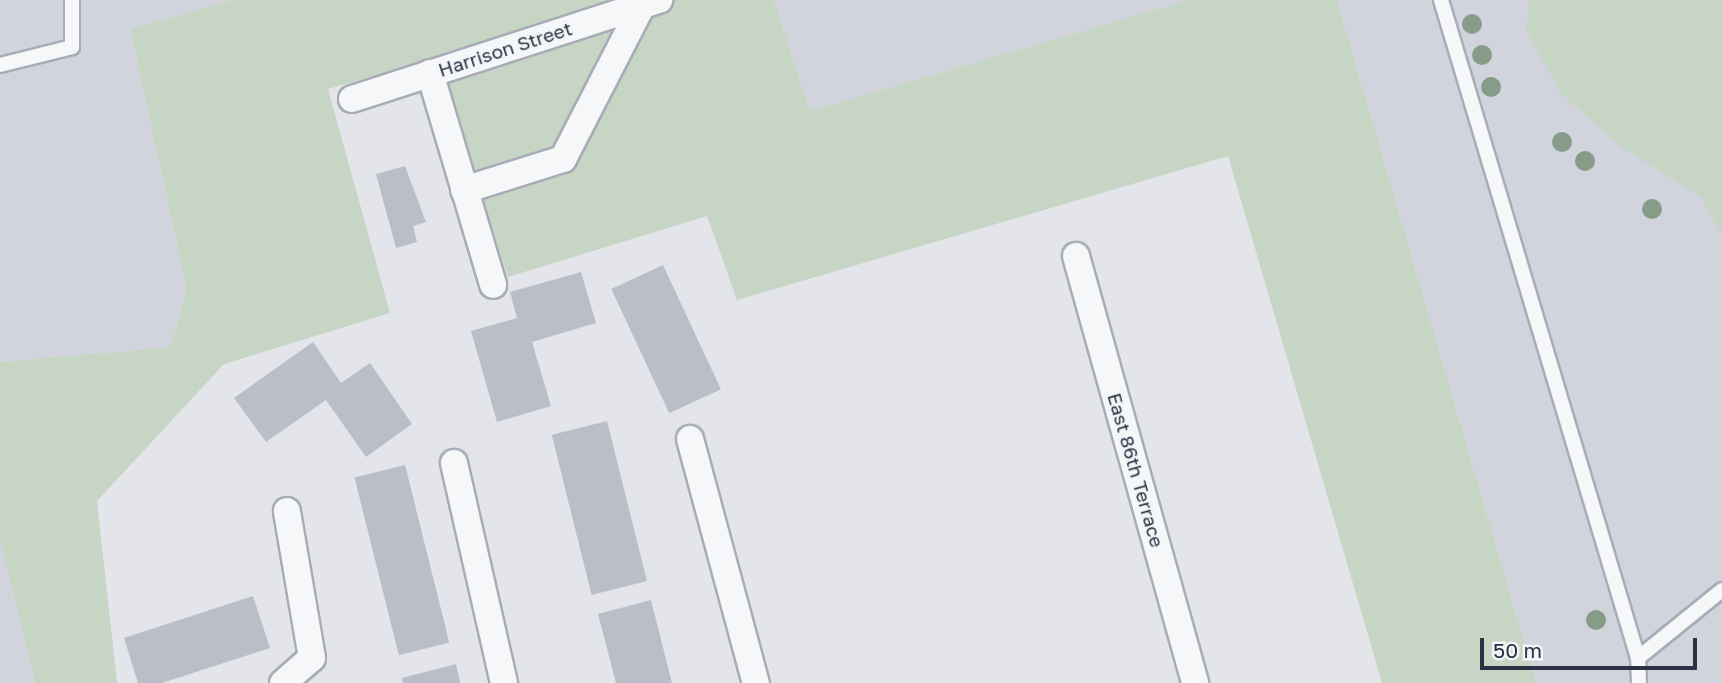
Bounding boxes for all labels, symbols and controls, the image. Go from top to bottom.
street label: Harrison Street [435,17,575,81]
street label: East 86th Terrace [1103,390,1169,550]
scale bar [1484,624,1701,668]
text: 50 m [1493,637,1542,663]

